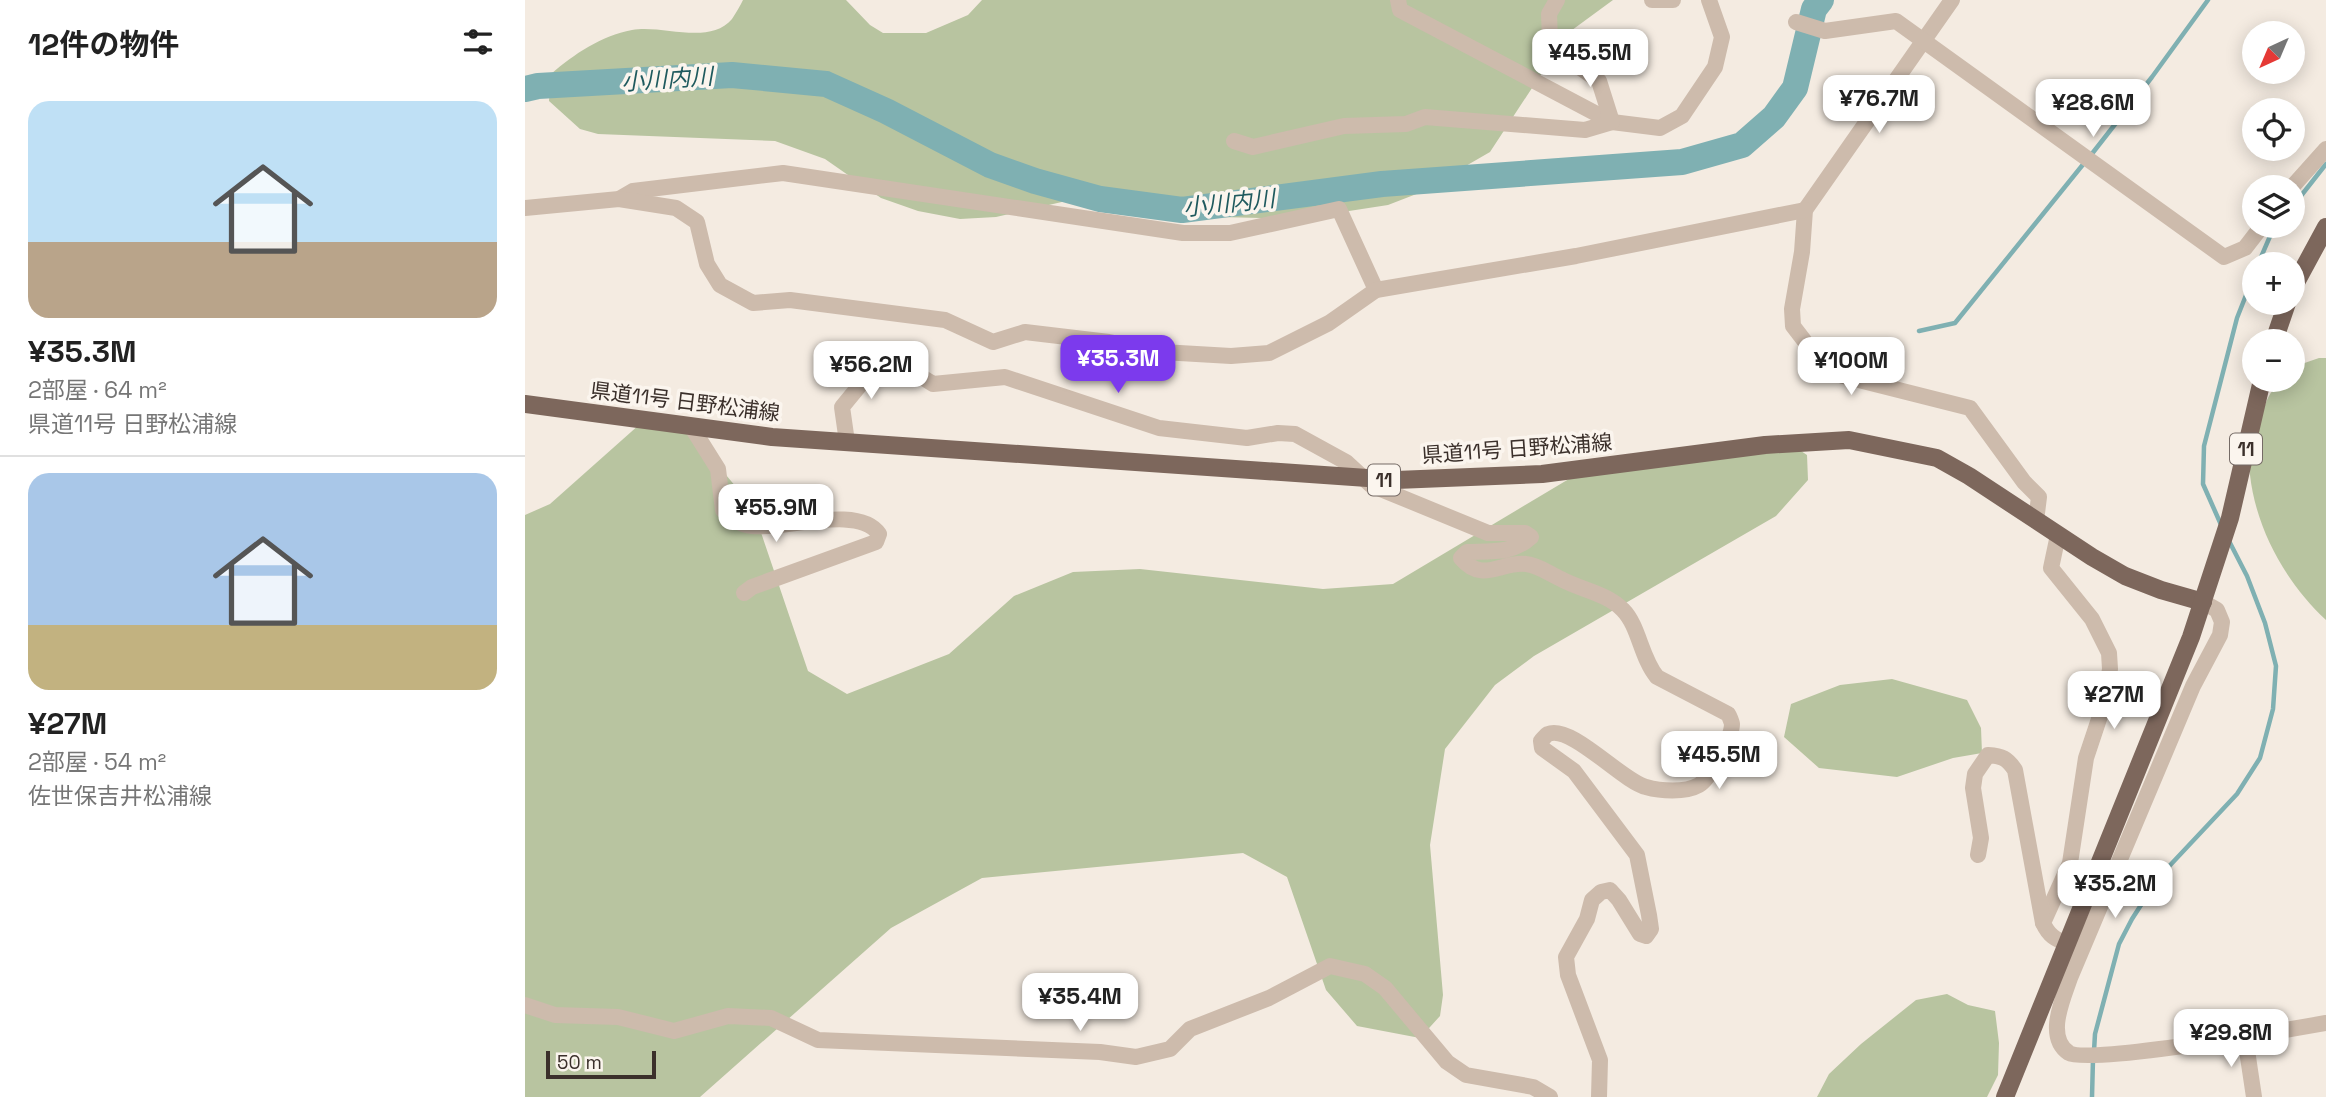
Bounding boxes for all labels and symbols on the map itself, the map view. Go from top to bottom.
north arrow [2242,21,2305,84]
pin: ¥45.5M [1533,29,1647,89]
water label: 小川内川 [620,61,717,97]
pin: ¥76.7M [1822,76,1936,135]
pin: ¥28.6M [2036,80,2150,139]
water label: 小川内川 [1182,183,1279,223]
pin: ¥35.3M [1061,336,1175,395]
pin: ¥100M [1802,338,1900,397]
pin: ¥56.2M [814,342,928,401]
street label: 県道11号 日野松浦線 [589,376,781,427]
street label: 県道11号 日野松浦線 [1421,428,1613,469]
road number: 11 [2230,433,2262,464]
road number: 11 [1368,464,1400,495]
pin: ¥55.9M [719,484,833,544]
pin: ¥27M [2073,672,2155,731]
pin: ¥45.5M [1662,732,1776,791]
pin: ¥35.2M [2058,860,2172,920]
pin: ¥35.4M [1023,974,1137,1033]
pin: ¥29.8M [2174,1010,2288,1069]
scale bar [546,1048,656,1080]

